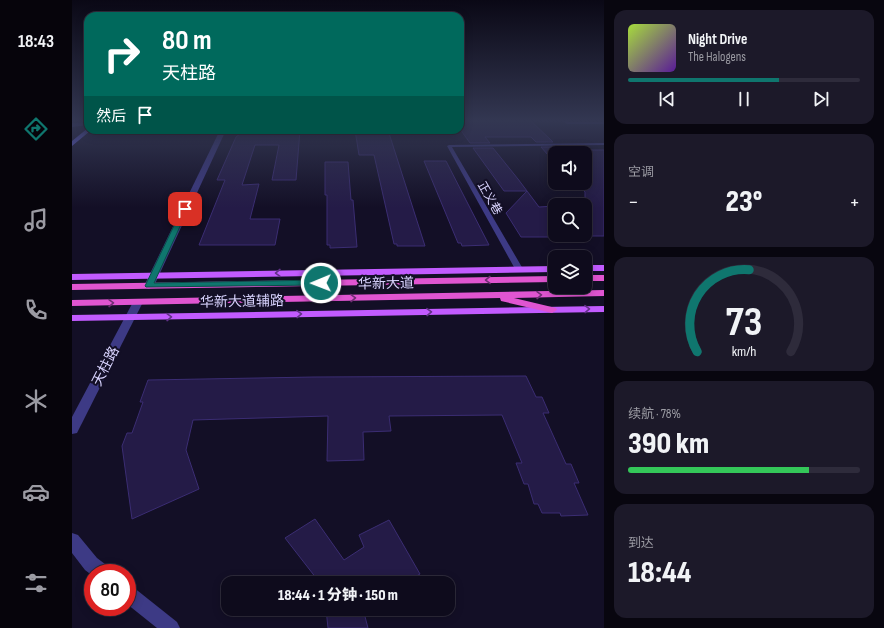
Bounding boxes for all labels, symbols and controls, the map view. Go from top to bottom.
text: 80 m [162,24,211,57]
icon: right [96,28,148,80]
text: Night Drive [688,30,747,49]
text: 18:43 [18,31,54,52]
text: The Halogens [688,49,746,65]
text: 天柱路 [162,63,216,84]
icon: previous [656,88,678,110]
icon: pause [733,88,755,110]
icon: next [810,88,832,110]
icon: arrive [134,104,156,126]
text: 然后 [96,107,126,126]
icon: directions [22,115,50,143]
map controls [548,146,592,294]
button: sound [548,146,592,190]
text: 空调 [628,164,654,180]
street label: 正义巷 [474,179,505,218]
text: 23° [726,184,762,220]
text: − [628,189,639,216]
text: + [849,189,860,216]
pin [168,192,202,226]
icon: arrive [174,198,196,220]
button: search [548,198,592,242]
icon: music [22,206,50,234]
button: layers [548,250,592,294]
position arrow [300,262,342,304]
one-way arrow [275,269,281,278]
street label: 华新大道 [358,275,414,292]
one-way arrow [485,276,491,284]
one-way arrow [536,290,542,299]
street label: 华新大道辅路 [200,292,284,311]
one-way arrow [350,294,356,302]
icon: phone [22,296,50,324]
one-way arrow [108,298,114,307]
text: 73 [726,298,762,347]
one-way arrow [584,305,590,313]
one-way arrow [426,308,432,316]
one-way arrow [296,310,302,318]
one-way arrow [166,313,172,321]
text: km/h [732,343,756,360]
street label: 天柱路 [88,344,123,389]
icon: climate [22,387,50,415]
text: 续航 · 78% [628,406,681,422]
text: 390 km [628,426,709,462]
icon: car [22,478,50,506]
text: 到达 [628,535,654,551]
text: 18:44 [628,555,691,591]
speed limit sign: 80 [84,564,136,616]
icon: filters [22,569,50,597]
text: 18:44 · 1 分钟 · 150 m [278,586,398,605]

